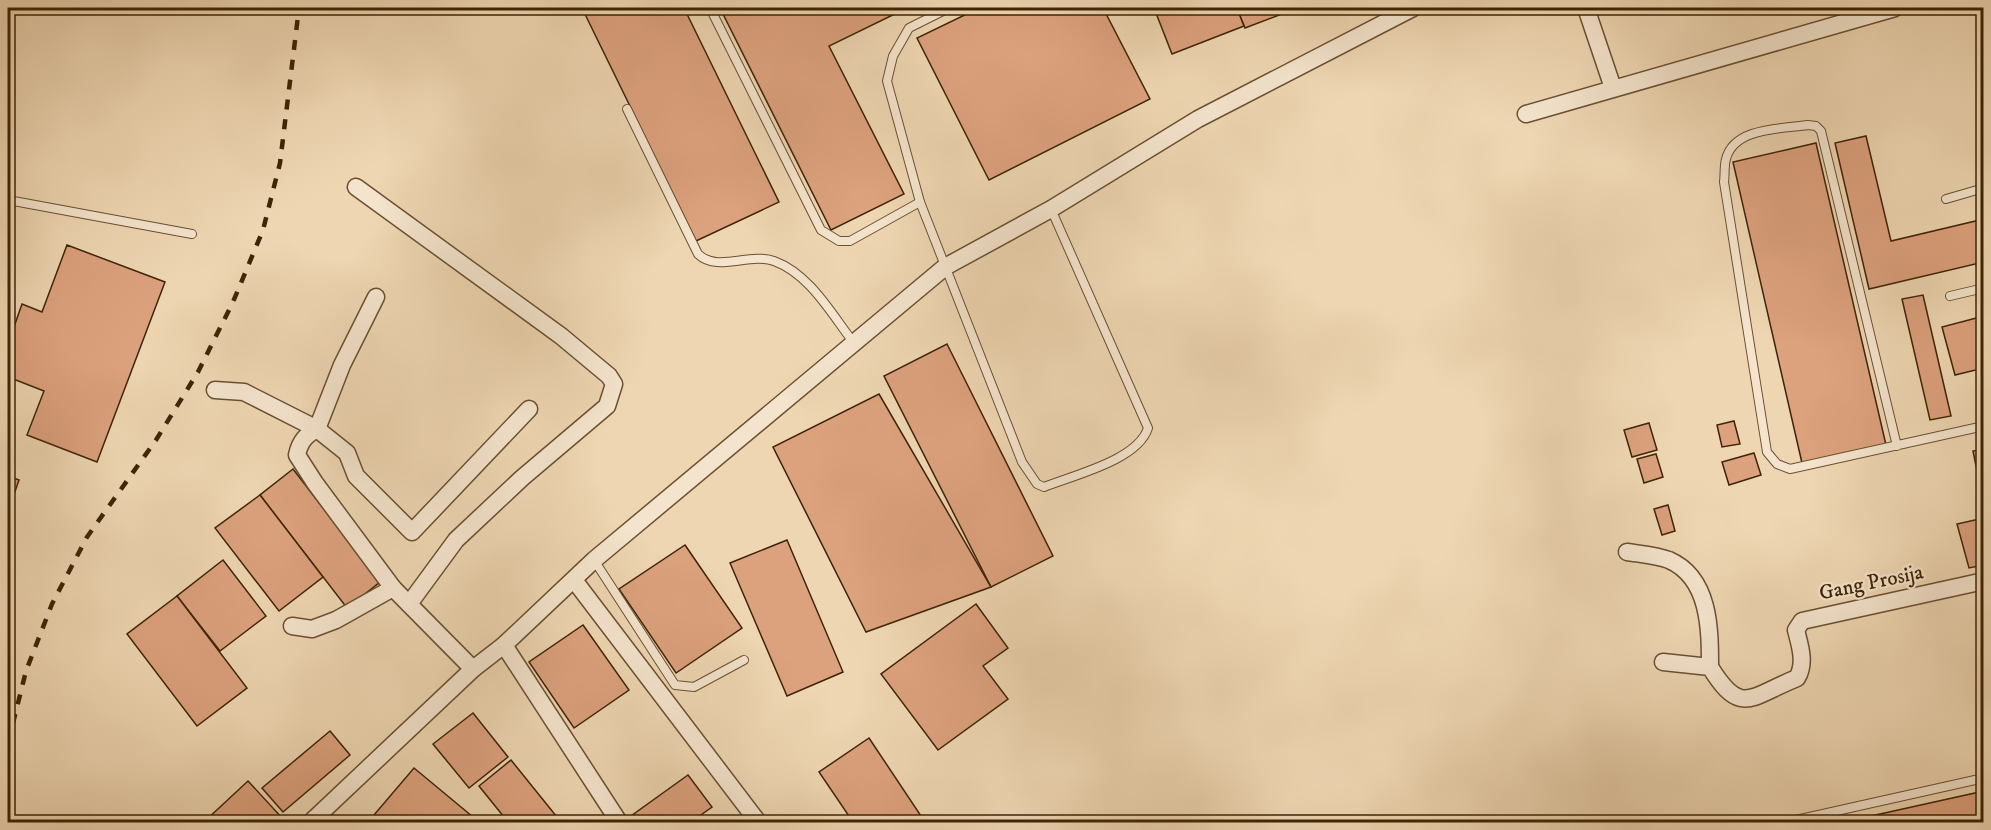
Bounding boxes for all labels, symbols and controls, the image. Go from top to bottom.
street label: Gang Prosija [1817,559,1926,607]

